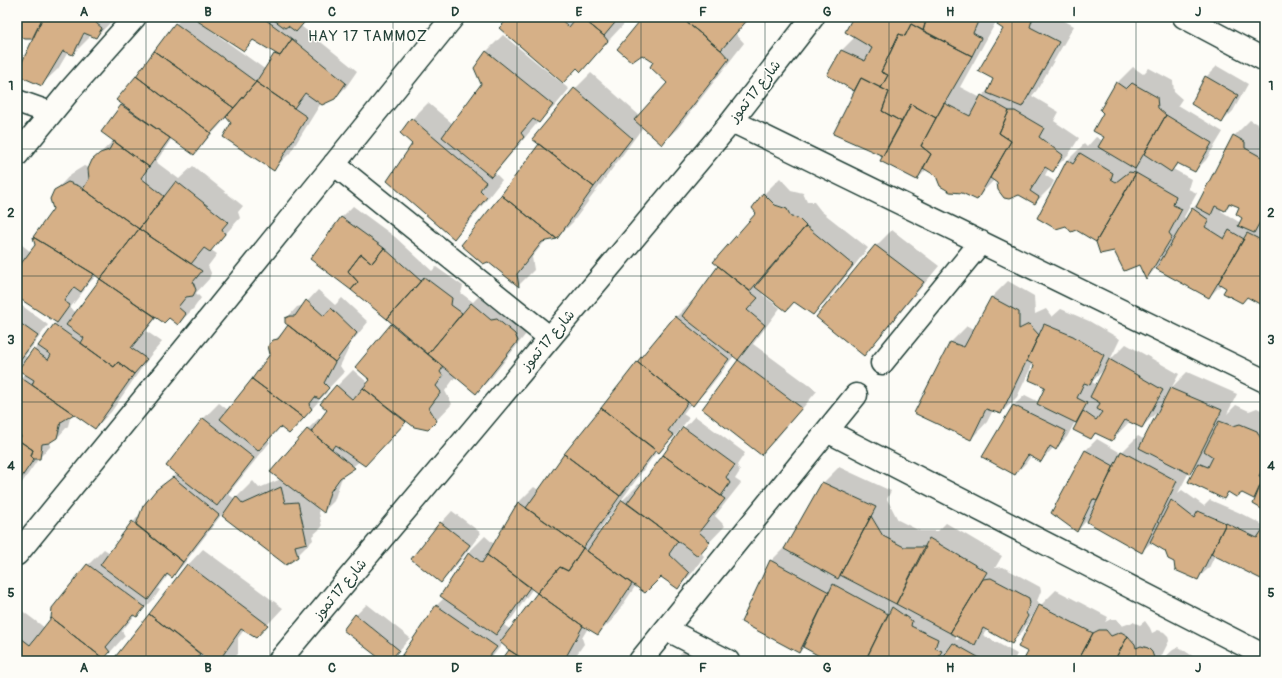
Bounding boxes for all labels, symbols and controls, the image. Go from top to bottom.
text: A [80,4,89,20]
text: B [204,4,212,20]
text: C [328,4,336,20]
text: D [451,4,459,20]
text: E [576,4,583,20]
text: F [699,4,707,20]
text: G [823,4,832,20]
text: H [946,4,954,20]
text: I [1072,4,1076,20]
text: J [1195,4,1201,20]
district label: HAY 17 TAMMOZ [308,27,428,46]
street label: شارع 17 تموز [725,57,785,127]
text: 1 [8,78,14,94]
text: 1 [1268,78,1274,94]
text: 2 [7,205,15,221]
text: 2 [1267,205,1275,221]
street label: شارع 17 تموز [517,306,579,375]
text: 3 [7,332,15,348]
text: 3 [1267,332,1275,348]
text: 4 [7,458,15,474]
text: 4 [1267,458,1275,474]
street label: شارع 17 تموز [309,555,371,624]
text: 5 [7,585,15,601]
text: 5 [1267,585,1275,601]
text: A [80,660,89,676]
text: B [204,660,212,676]
text: C [328,660,336,676]
text: D [451,660,459,676]
text: E [576,660,583,676]
text: F [699,660,707,676]
text: G [823,660,832,676]
text: H [946,660,954,676]
text: I [1072,660,1076,676]
text: J [1195,660,1201,676]

